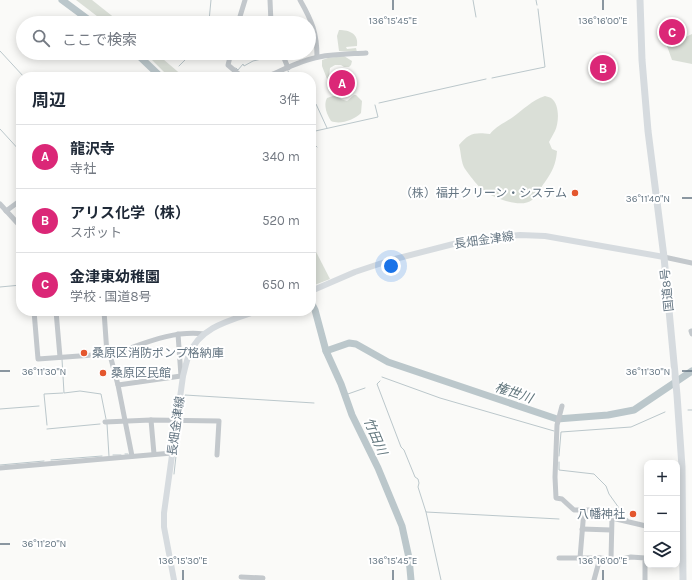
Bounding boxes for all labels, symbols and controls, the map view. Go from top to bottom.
text: 136°15'45"E [369,15,417,27]
text: 136°16'00"E [578,15,628,27]
search box [16,16,316,60]
pin: C [659,17,685,47]
icon: search [30,27,52,49]
text: ここで検索 [62,31,137,49]
pin: B [590,53,616,83]
pin: A [329,68,355,98]
text: 周辺 [32,90,66,110]
text: 3件 [279,92,300,107]
text: 龍沢寺 [70,140,115,158]
text: A [41,149,49,164]
text: 340 m [262,149,300,164]
text: 寺社 [70,161,96,176]
place label: （株）福井クリーン・システム [400,186,567,200]
marker: （株）福井クリーン・システム [570,188,580,198]
text: 36°11'40"N [626,193,670,205]
text: アリス化学（株） [70,204,190,222]
text: B [41,213,49,228]
text: 520 m [262,213,300,228]
text: スポット [70,225,122,240]
street label: 長畑金津線 [453,229,515,251]
your location [381,256,401,276]
text: 金津東幼稚園 [70,268,160,286]
street label: 国道8号 [658,268,676,312]
text: C [41,277,49,292]
text: 650 m [262,277,300,292]
text: 学校 · 国道8号 [70,289,151,304]
place label: 桑原区消防ポンプ格納庫 [92,346,224,360]
marker: 桑原区消防ポンプ格納庫 [79,348,89,358]
text: 36°11'30"N [22,366,66,378]
place label: 桑原区民館 [111,366,171,380]
text: 36°11'30"N [626,366,670,378]
marker: 桑原区民館 [98,368,108,378]
water label: 権世川 [493,379,537,407]
street label: 長畑金津線 [165,395,187,457]
water label: 竹田川 [361,415,391,459]
map controls [644,460,680,568]
button: + [644,460,680,496]
button: − [644,496,680,532]
place label: 八幡神社 [577,507,625,521]
marker: 八幡神社 [628,509,638,519]
button: layers [644,532,680,568]
text: 36°11'20"N [22,538,66,550]
text: 136°15'30"E [158,555,208,567]
text: 136°15'45"E [369,555,417,567]
text: 136°16'00"E [578,555,628,567]

